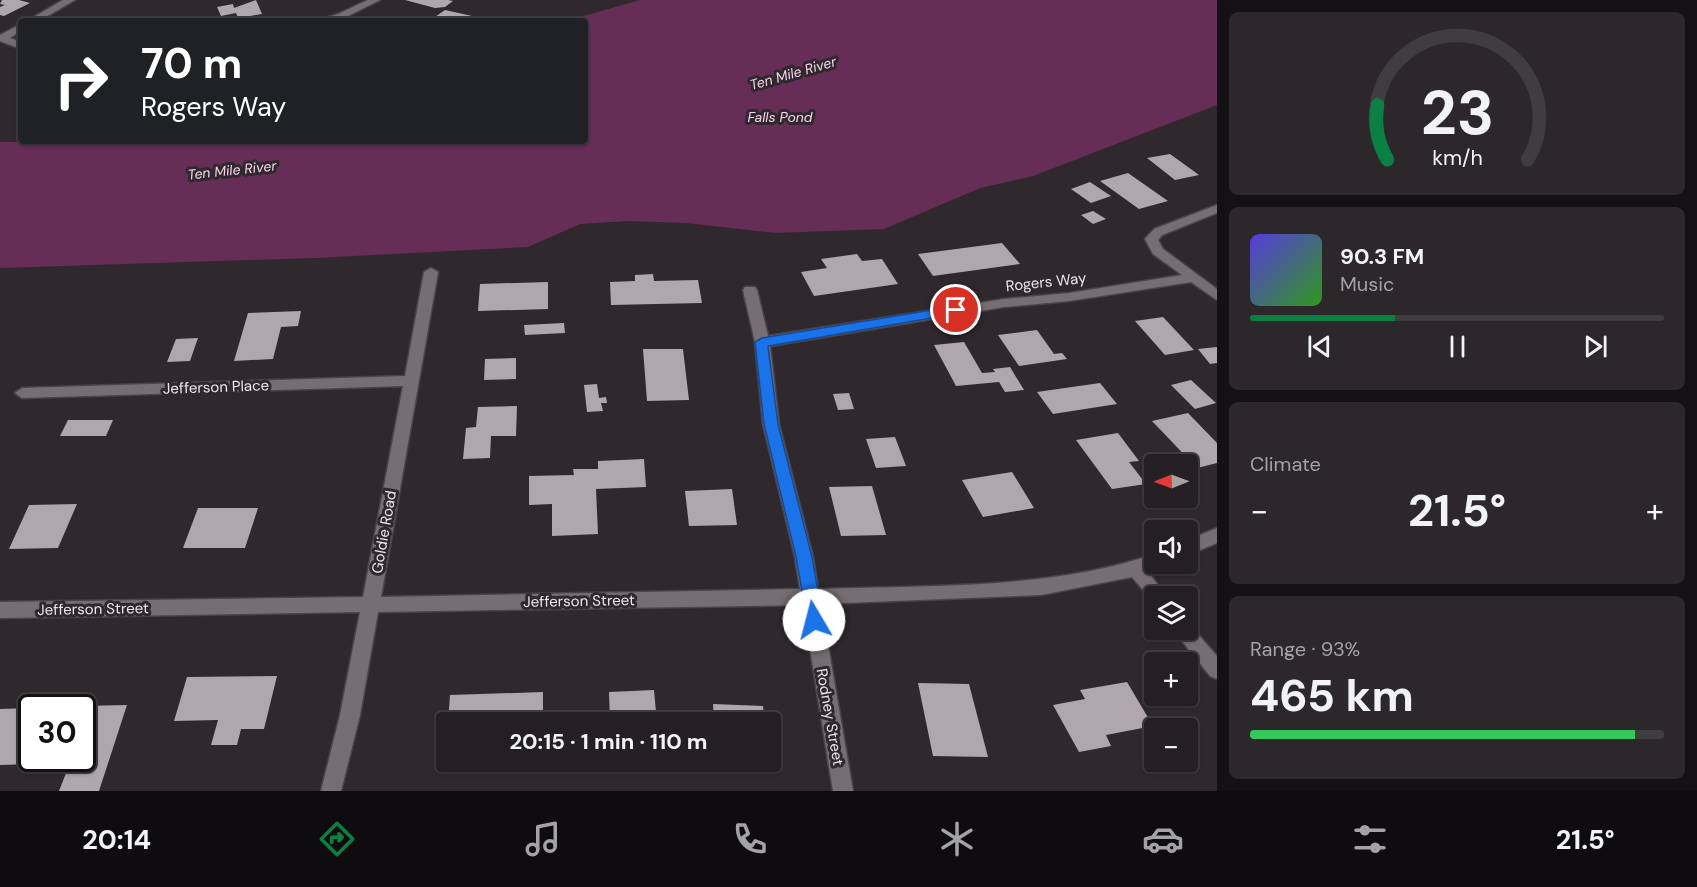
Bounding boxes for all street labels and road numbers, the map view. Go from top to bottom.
street label: Rogers Way [1005,268,1088,296]
street label: Jefferson Place [163,375,269,399]
street label: Goldie Road [367,489,401,575]
street label: Jefferson Street [523,590,635,612]
street label: Jefferson Street [37,598,149,620]
street label: Rodney Street [812,667,848,767]

